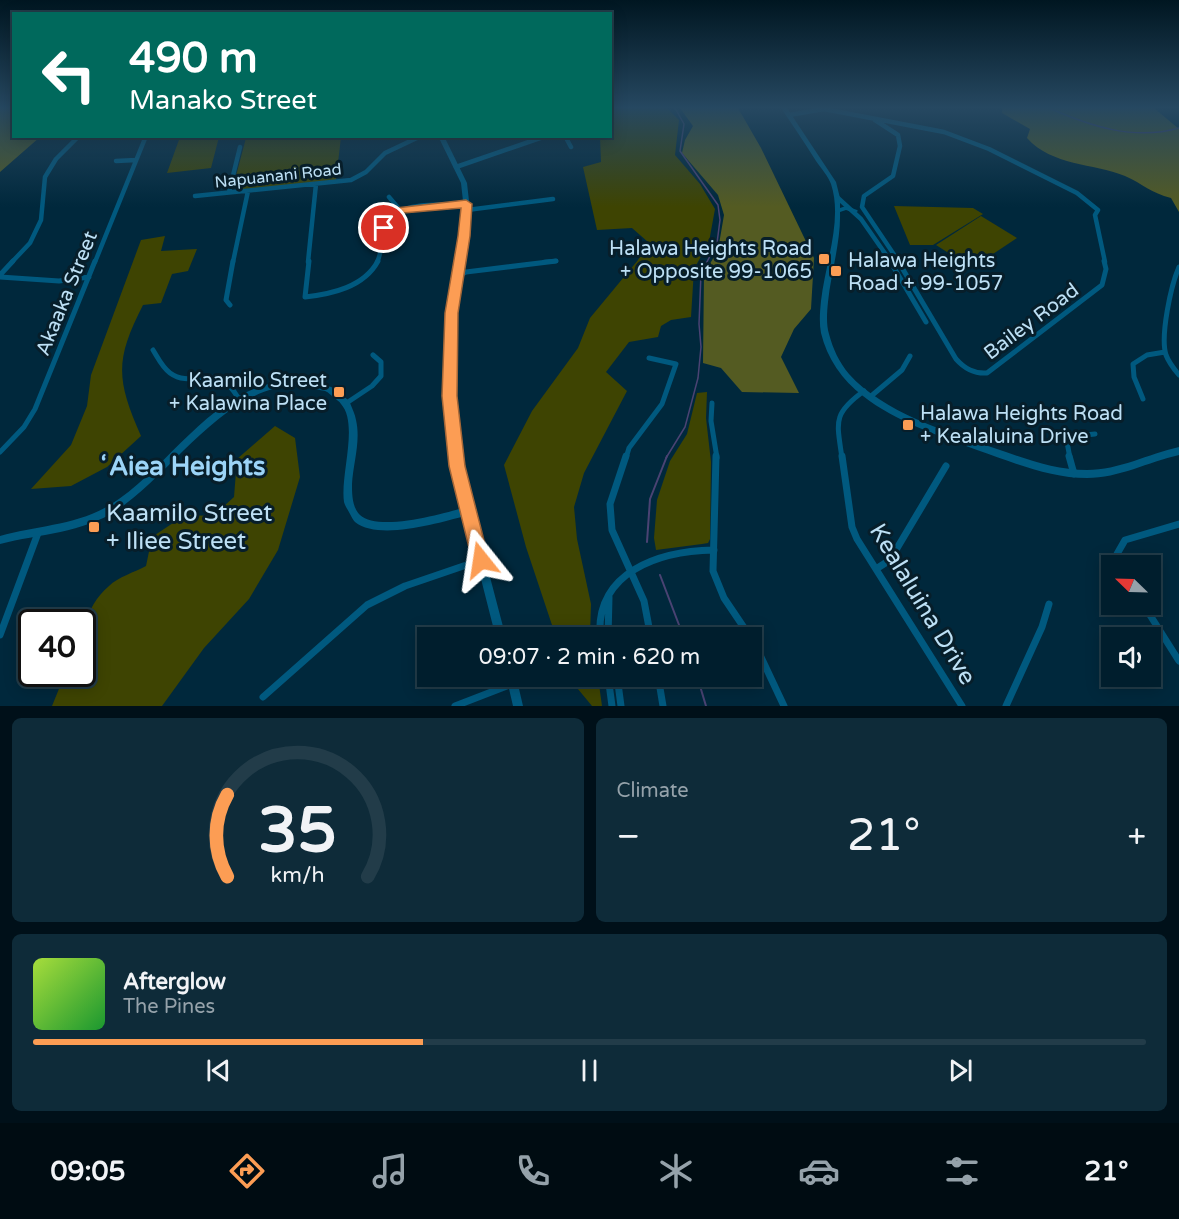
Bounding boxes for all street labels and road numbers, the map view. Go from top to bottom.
street label: Napuanani Road [214,159,343,193]
street label: Akaaka Street [31,227,103,359]
street label: Bailey Road [979,278,1084,365]
street label: Kealaluina Drive [863,519,982,690]

